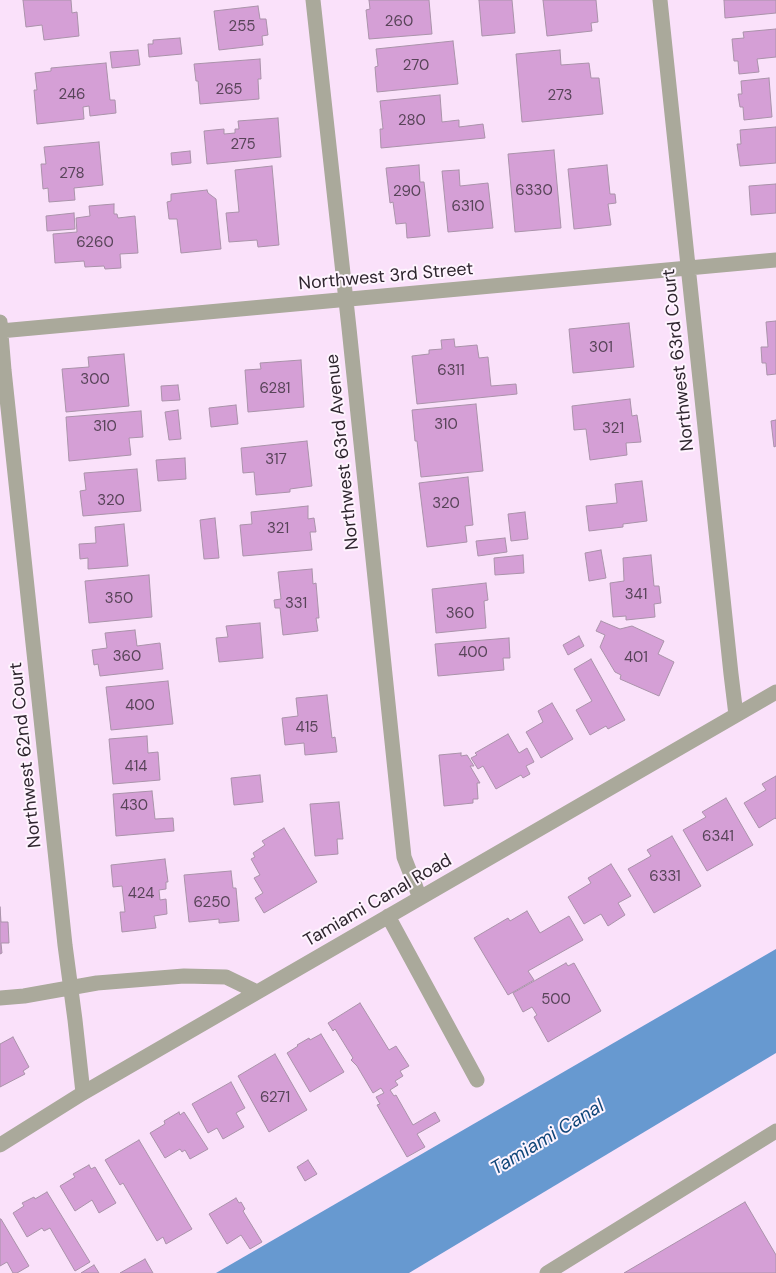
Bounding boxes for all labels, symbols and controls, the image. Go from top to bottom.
house number: 260 [385,13,413,31]
house number: 255 [229,18,255,36]
house number: 270 [403,57,429,75]
house number: 265 [216,81,242,99]
house number: 246 [59,86,85,104]
house number: 273 [548,87,572,105]
house number: 280 [398,112,426,130]
house number: 275 [230,136,256,154]
house number: 278 [59,165,85,183]
house number: 6330 [515,182,553,200]
house number: 290 [393,183,421,201]
house number: 6310 [452,198,484,216]
house number: 6260 [76,234,114,252]
street label: Northwest 3rd Street [298,259,474,295]
street label: Northwest 63rd Court [659,268,699,452]
house number: 301 [589,339,613,357]
street label: Northwest 63rd Avenue [322,353,364,551]
house number: 6311 [437,362,465,380]
house number: 300 [80,371,110,389]
house number: 6281 [260,380,290,398]
house number: 310 [434,416,458,434]
house number: 310 [93,418,117,436]
house number: 321 [602,420,624,438]
house number: 317 [265,451,287,469]
house number: 320 [97,492,125,510]
house number: 320 [432,495,460,513]
house number: 321 [267,520,289,538]
house number: 341 [625,586,647,604]
house number: 350 [105,590,133,608]
house number: 331 [285,595,307,613]
house number: 360 [446,605,474,623]
house number: 400 [458,644,488,662]
house number: 360 [113,648,141,666]
house number: 401 [624,649,648,667]
street label: Northwest 62nd Court [6,661,46,849]
house number: 400 [125,697,155,715]
house number: 415 [296,719,318,737]
house number: 414 [125,758,147,776]
house number: 430 [120,797,148,815]
house number: 6341 [702,828,734,846]
street label: Tamiami Canal Road [300,850,456,952]
house number: 6331 [649,868,681,886]
house number: 424 [128,885,154,903]
house number: 6250 [193,894,231,912]
house number: 500 [541,991,571,1009]
house number: 6271 [260,1089,290,1107]
water label: Tamiami Canal [487,1095,609,1181]

